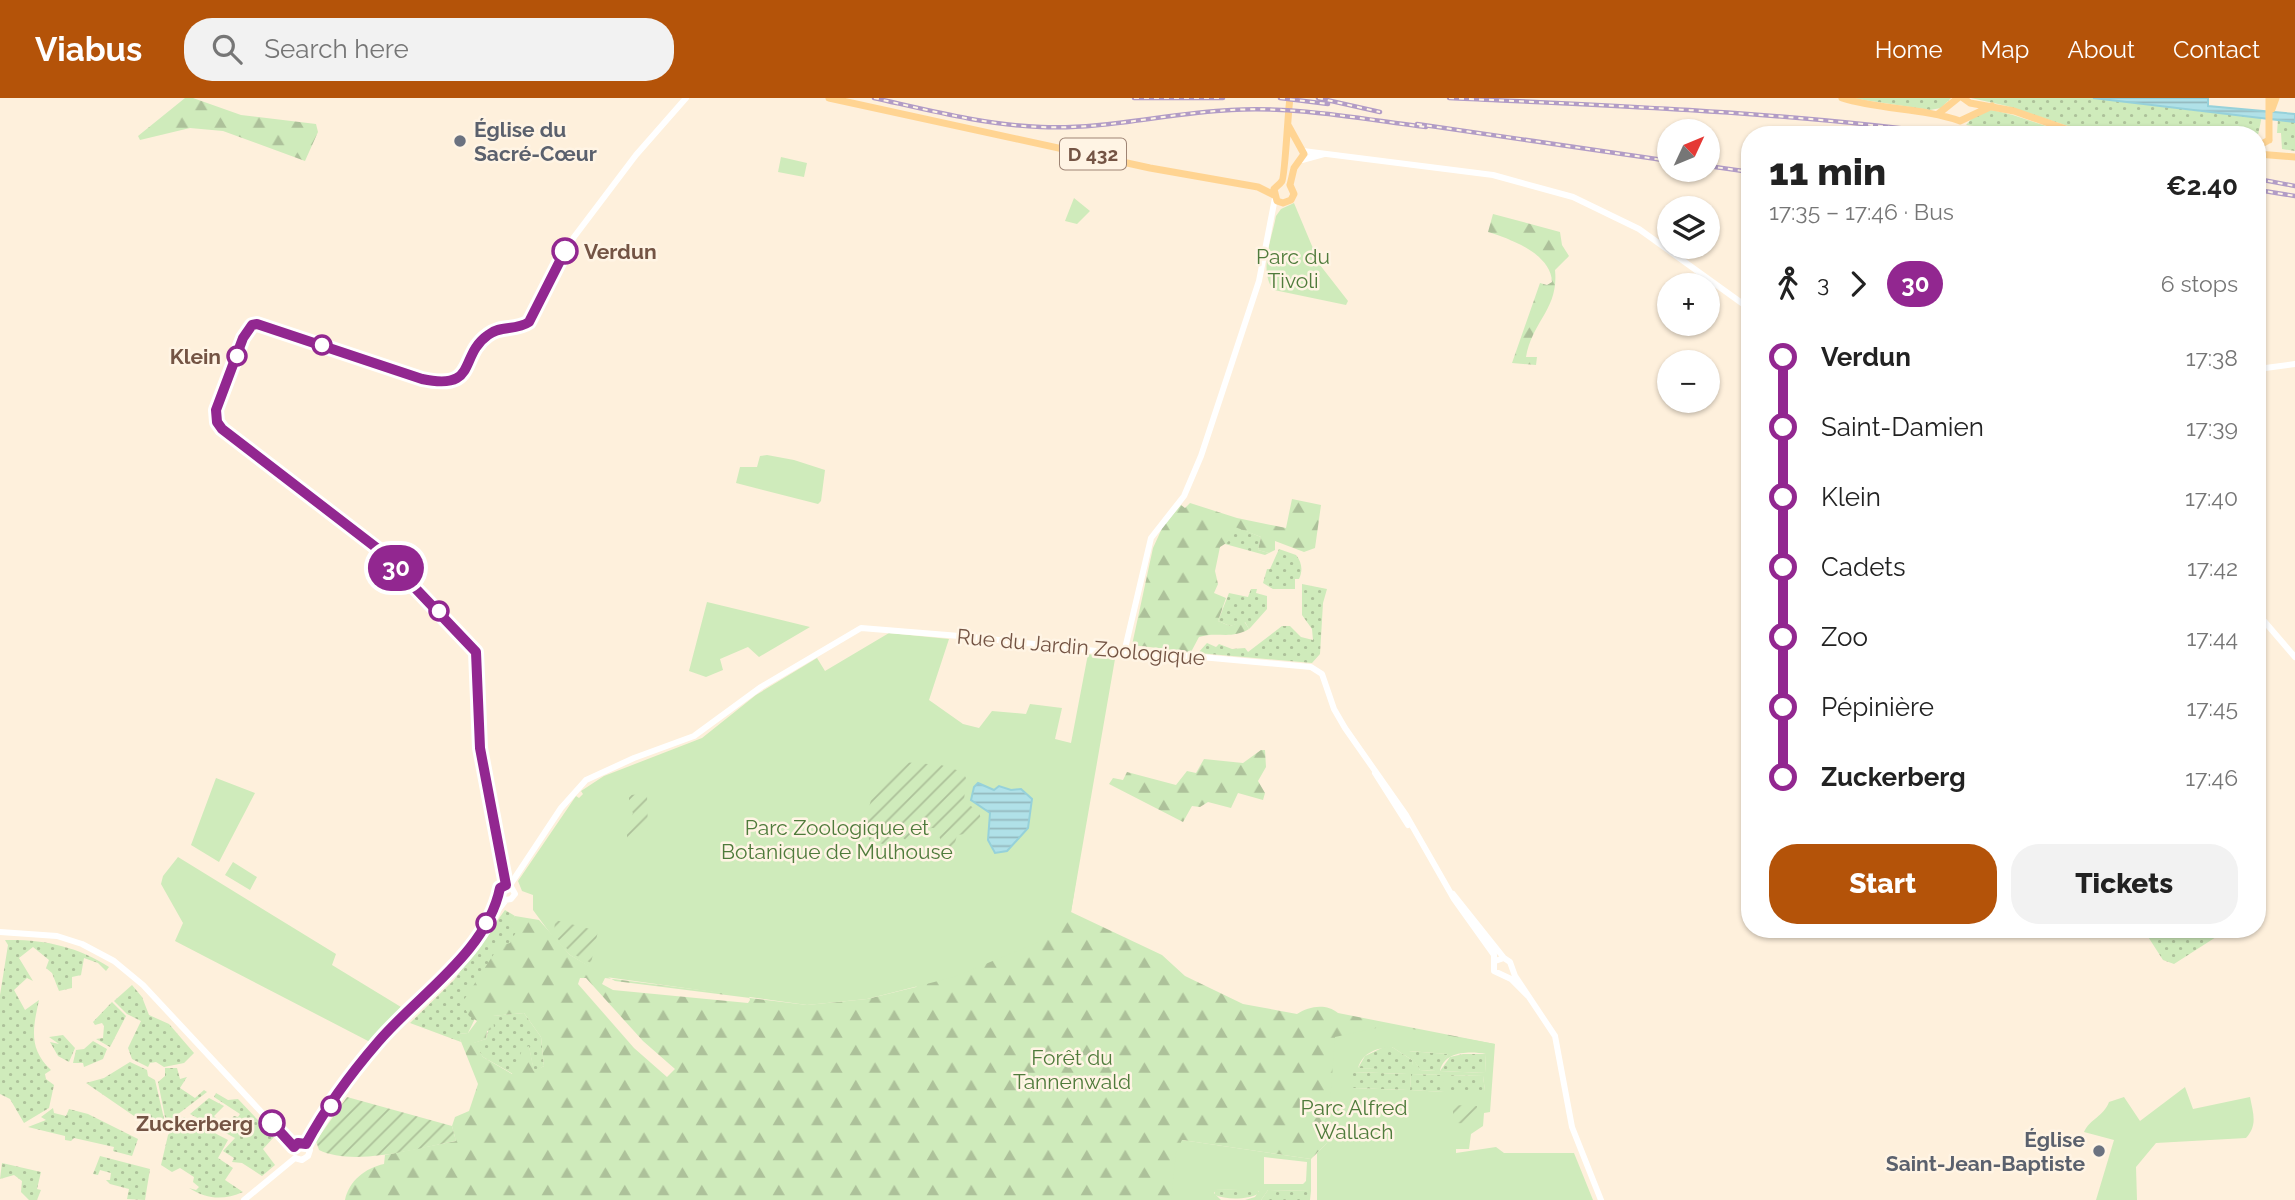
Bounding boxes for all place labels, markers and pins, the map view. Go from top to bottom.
place label: Église du Sacré-Cœur [474,117,597,166]
marker: Église du Sacré-Cœur [452,133,468,149]
marker: Verdun [552,238,578,264]
place label: Verdun [584,239,657,264]
unlabelled marker [312,335,332,355]
place label: Klein [170,344,221,369]
marker: Klein [227,346,247,366]
unlabelled marker [429,601,449,621]
unlabelled marker [476,913,496,933]
unlabelled marker [321,1096,341,1116]
marker: Zuckerberg [259,1110,285,1136]
place label: Zuckerberg [136,1111,253,1136]
place label: Église Saint-Jean-Baptiste [1886,1127,2085,1176]
marker: Église Saint-Jean-Baptiste [2091,1143,2107,1159]

